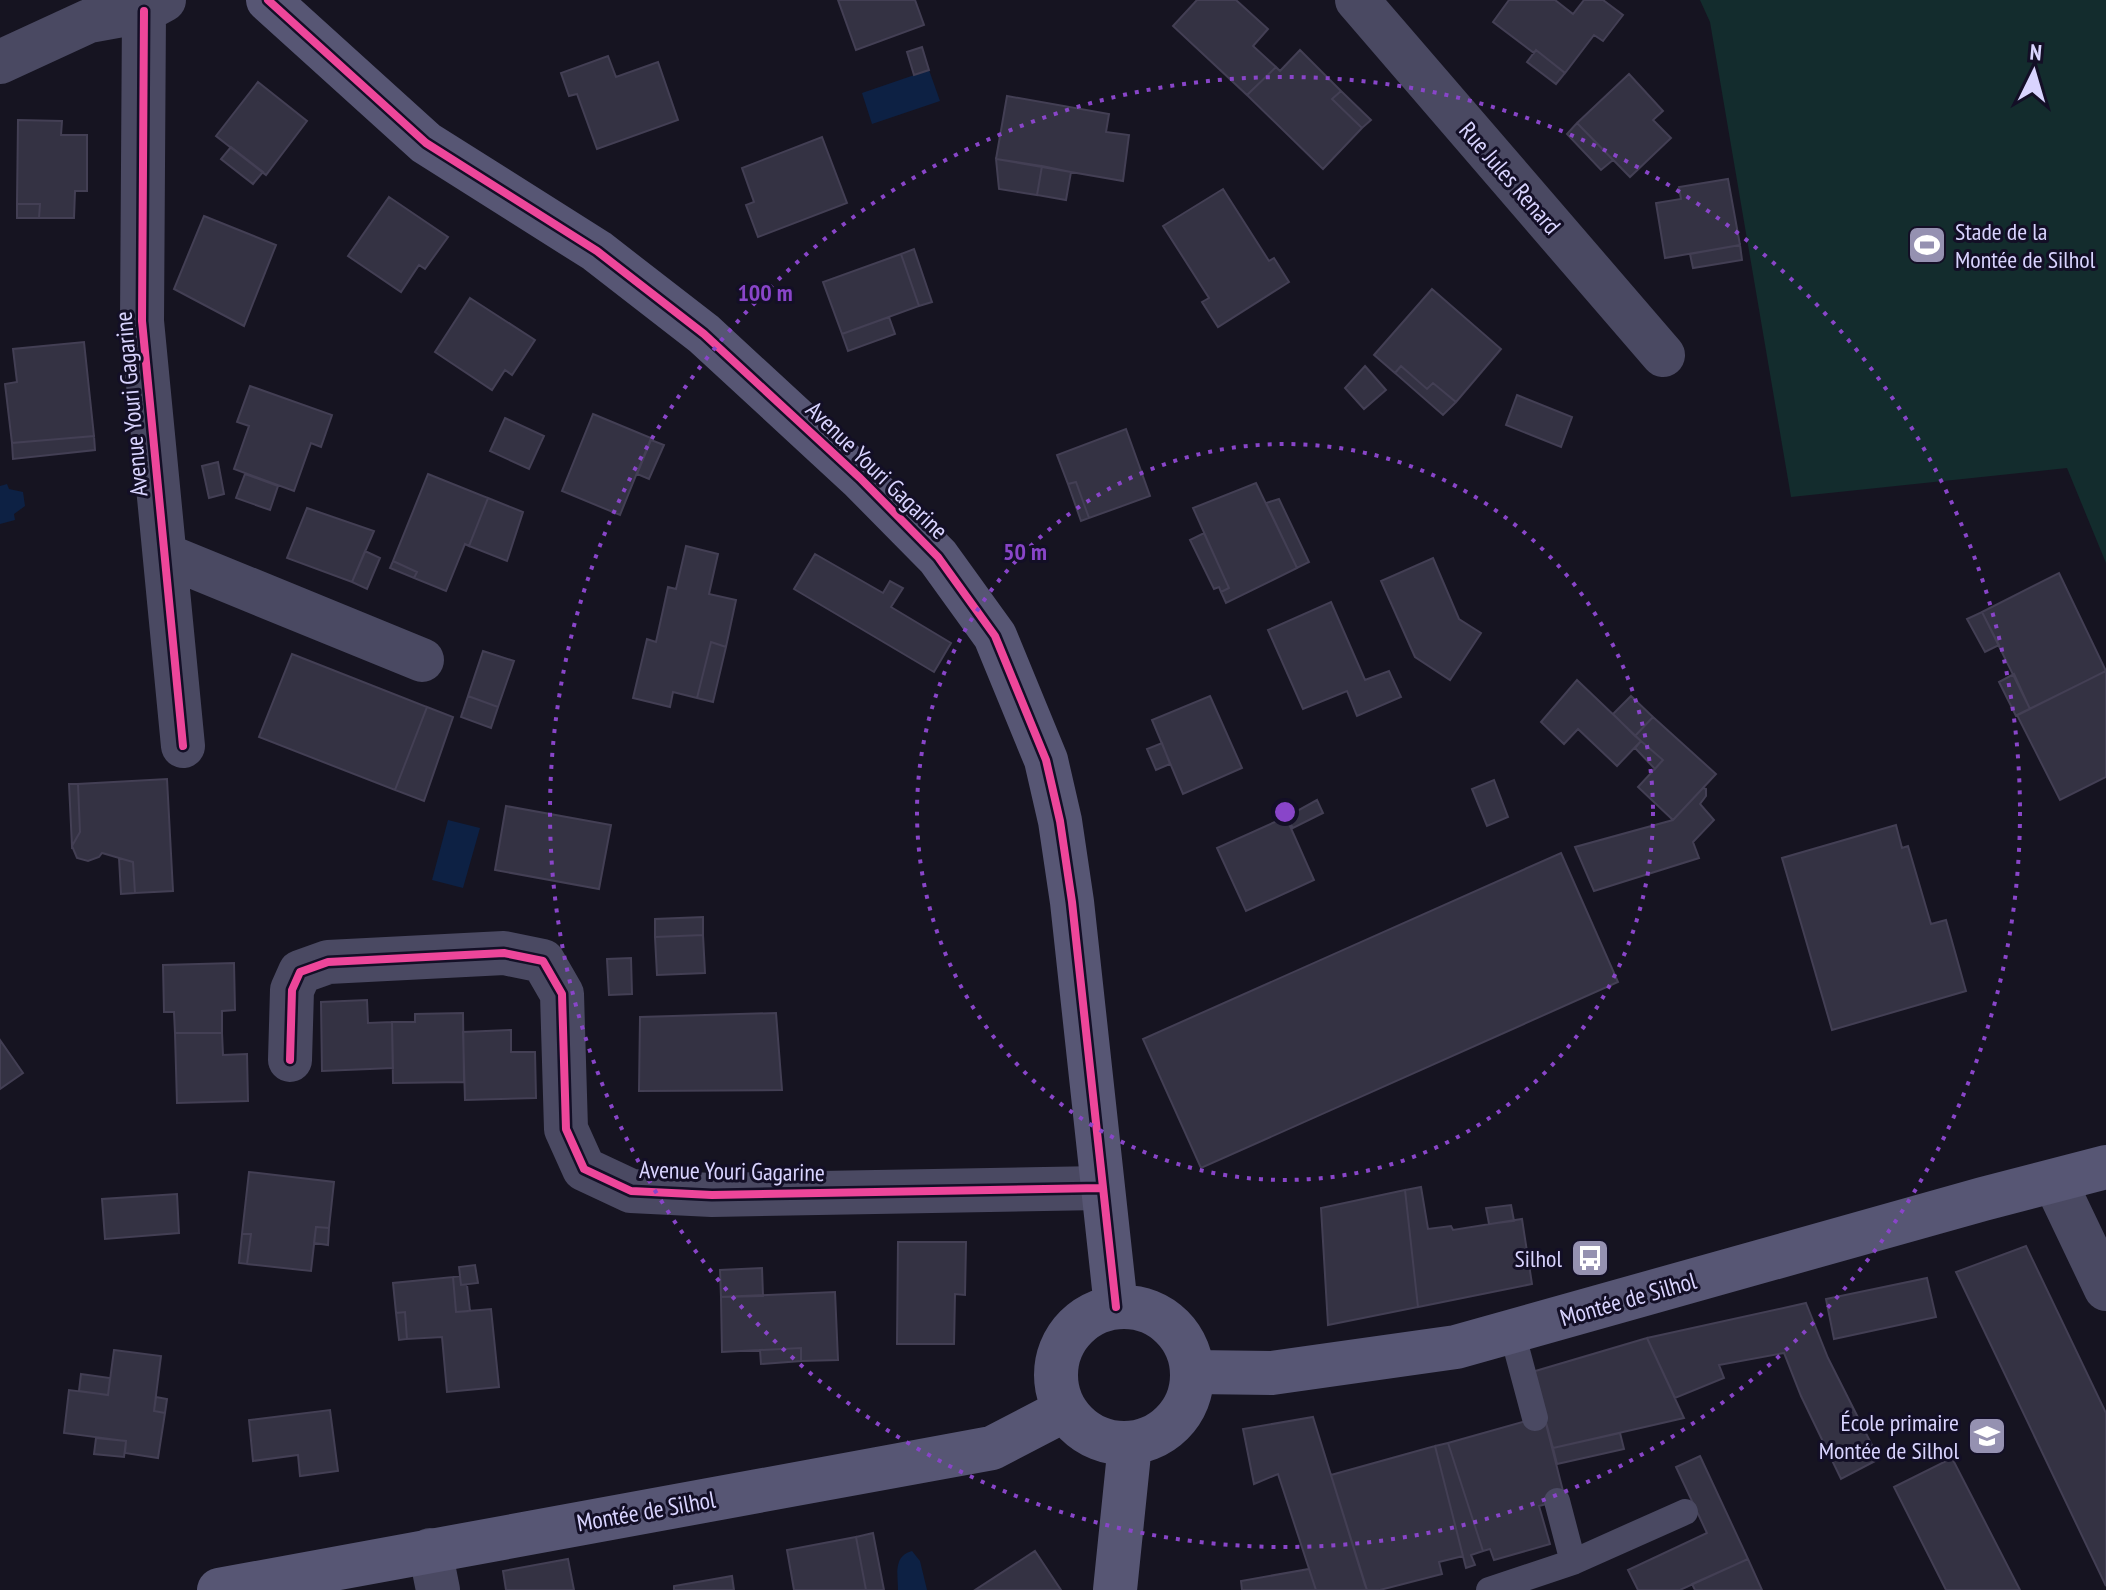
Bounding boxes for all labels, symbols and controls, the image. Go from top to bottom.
north arrow [1994,32,2074,112]
text: N [2029,38,2043,67]
street label: Rue Jules Renard [1453,115,1567,241]
place label: Stade de la Montée de Silhol [1955,216,2096,275]
sports icon: Stade de la Montée de Silhol [1906,224,1948,266]
text: 100 m [737,277,793,308]
street label: Avenue Youri Gagarine [107,310,155,498]
street label: Avenue Youri Gagarine [799,394,955,546]
text: 50 m [1003,536,1047,567]
centre of rings [1271,798,1299,826]
street label: Avenue Youri Gagarine [639,1154,825,1188]
bus stop icon: Silhol [1569,1237,1611,1279]
place label: Silhol [1514,1243,1562,1274]
street label: Montée de Silhol [1556,1265,1700,1333]
place label: École primaire Montée de Silhol [1819,1407,1959,1466]
school or university icon: École primaire Montée de Silhol [1966,1415,2008,1457]
street label: Montée de Silhol [574,1483,718,1538]

